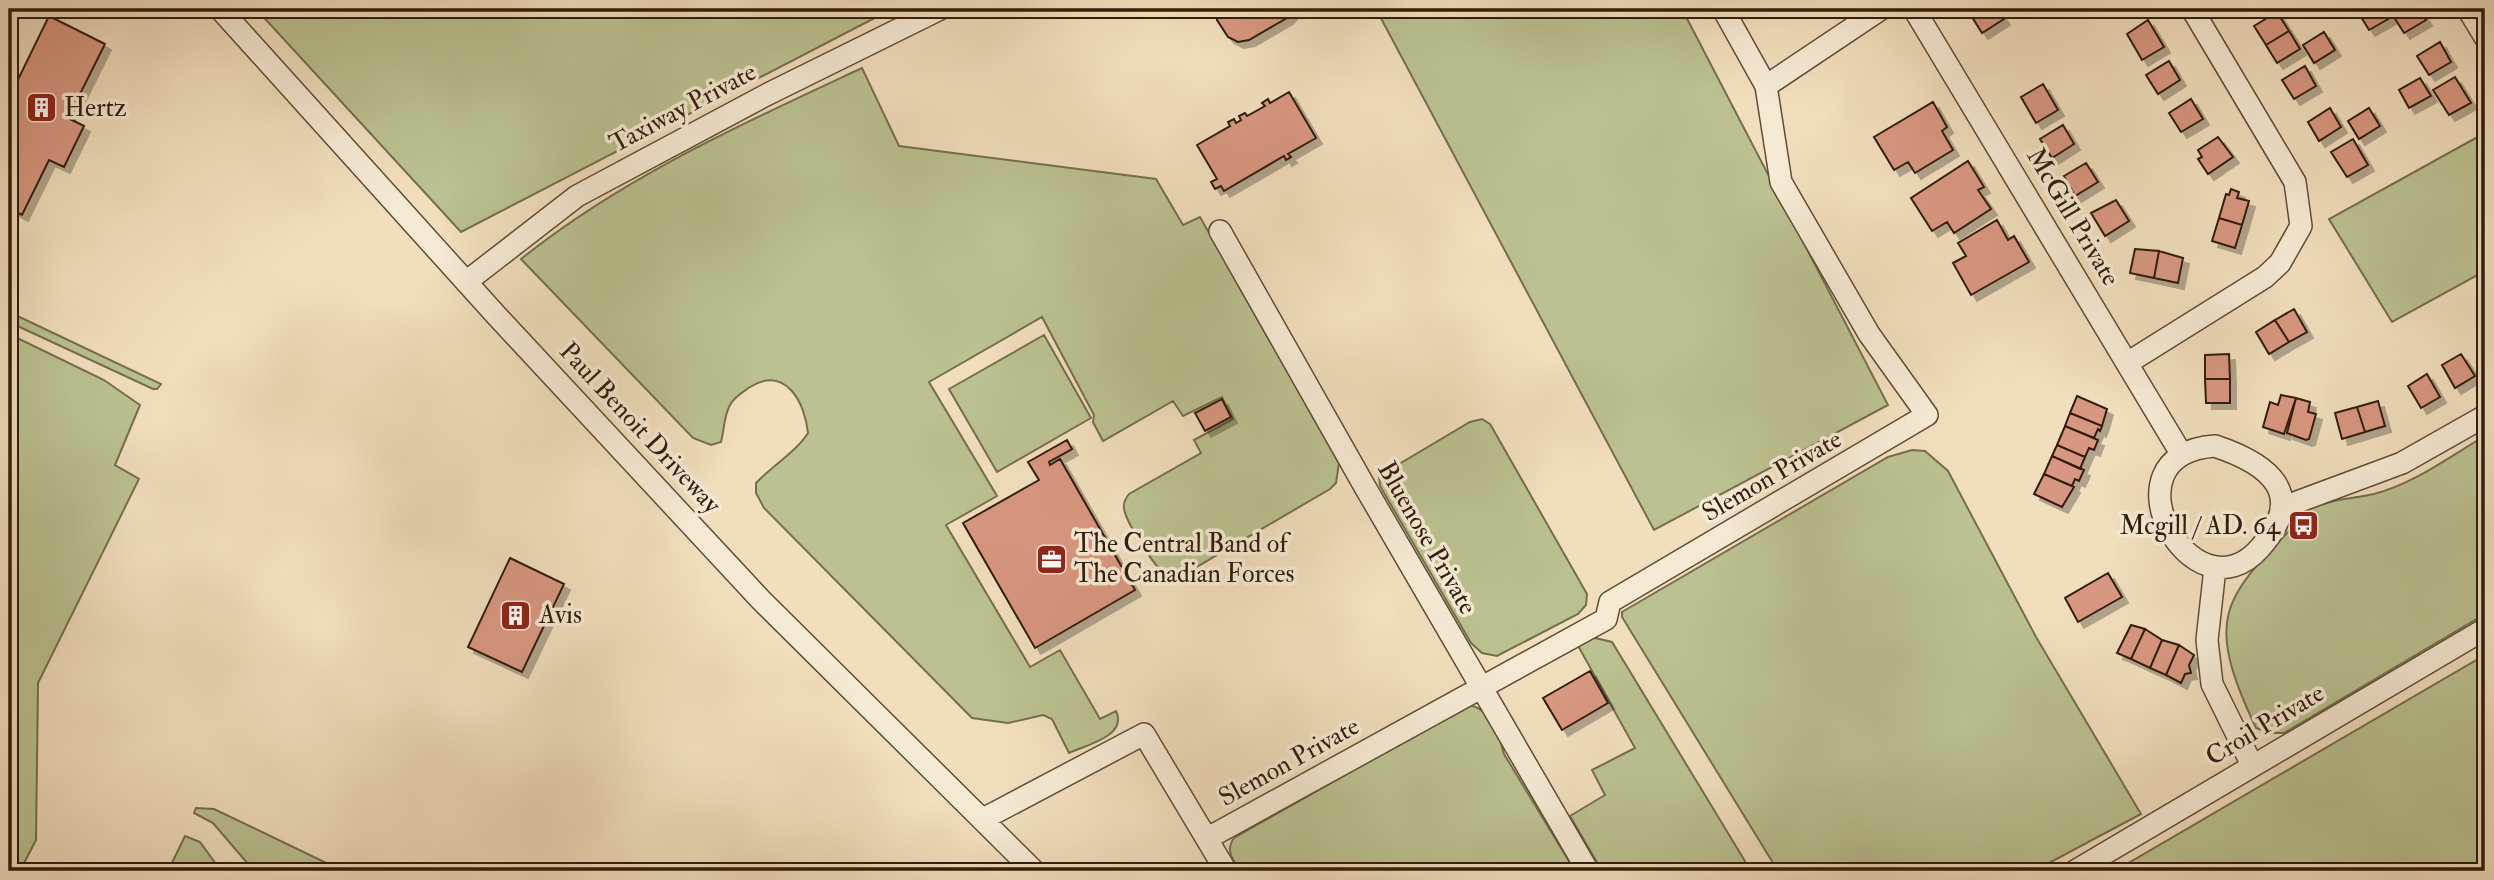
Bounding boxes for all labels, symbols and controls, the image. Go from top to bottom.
street label: Taxiway Private [604,56,762,160]
building icon: Hertz [24,91,58,125]
place label: Hertz [64,92,127,124]
street label: McGill Private [2019,142,2127,292]
street label: Paul Benoit Driveway [552,336,728,521]
street label: Slemon Private [1696,423,1848,529]
street label: Bluenose Private [1370,456,1484,620]
bus stop icon: Mcgill / AD. 64 [2286,509,2320,543]
place label: Mcgill / AD. 64 [2120,510,2281,542]
place label: The Central Band of The Canadian Forces [1074,528,1294,590]
office icon: The Central Band of The Canadian Forces [1034,542,1068,576]
building icon: Avis [499,598,533,632]
place label: Avis [538,599,582,631]
street label: Croil Private [2200,677,2330,773]
street label: Slemon Private [1213,710,1365,814]

